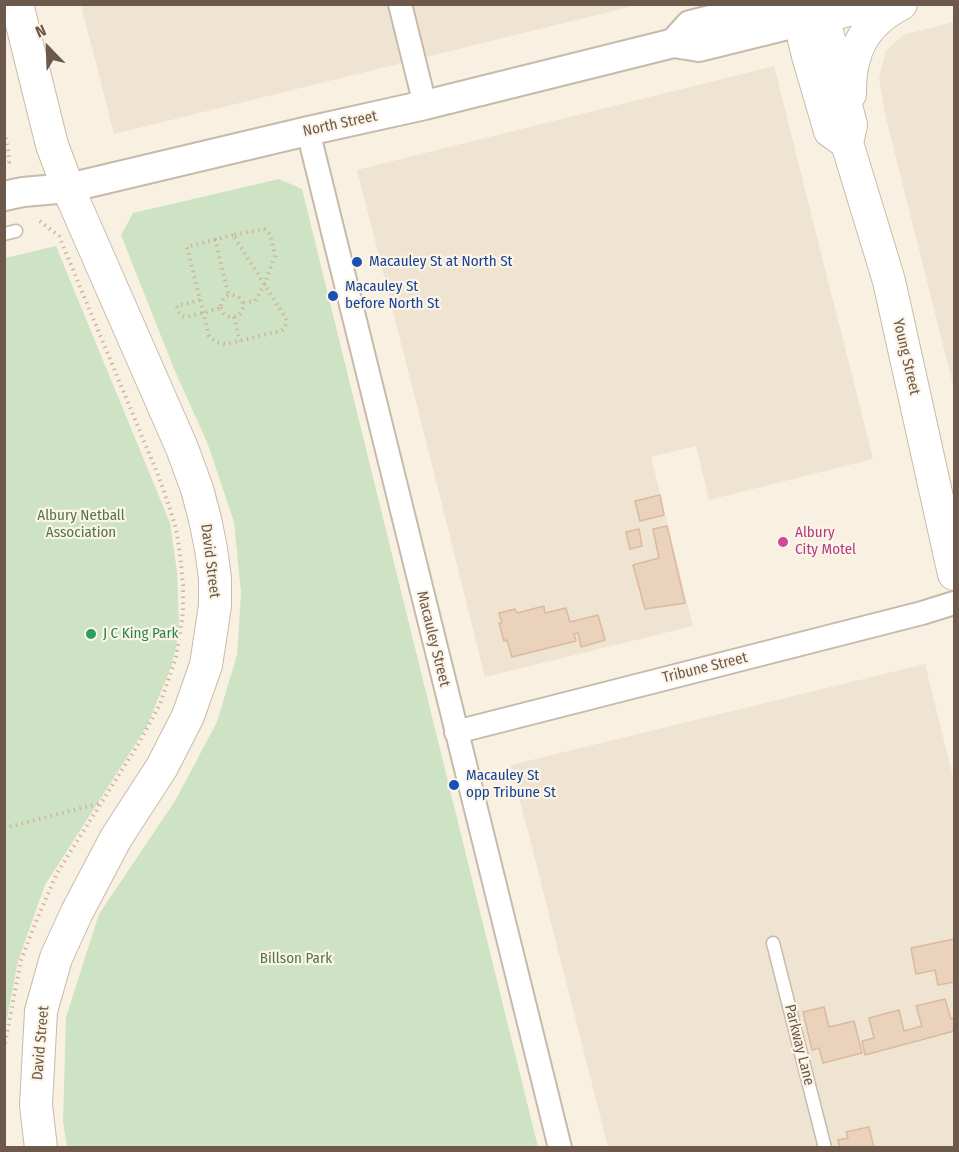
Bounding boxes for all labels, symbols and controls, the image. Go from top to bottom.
north arrow [18,18,78,78]
text: N [33,20,49,42]
street label: North Street [301,107,379,141]
place label: Macauley St at North St [369,253,512,271]
marker: Macauley St at North St [350,255,364,269]
place label: Macauley St before North St [345,278,439,313]
marker: Macauley St before North St [326,289,340,303]
street label: Young Street [888,317,924,397]
park label: Albury Netball Association [37,507,125,542]
street label: David Street [197,523,223,599]
place label: Albury City Motel [795,524,856,559]
marker: Albury City Motel [776,535,790,549]
street label: Macauley Street [412,589,454,689]
place label: J C King Park [103,625,179,643]
marker: J C King Park [84,627,98,641]
street label: Tribune Street [661,649,749,687]
place label: Macauley St opp Tribune St [466,767,556,802]
marker: Macauley St opp Tribune St [447,778,461,792]
park label: Billson Park [260,950,332,968]
street label: Parkway Lane [780,1003,818,1087]
street label: David Street [29,1005,53,1081]

